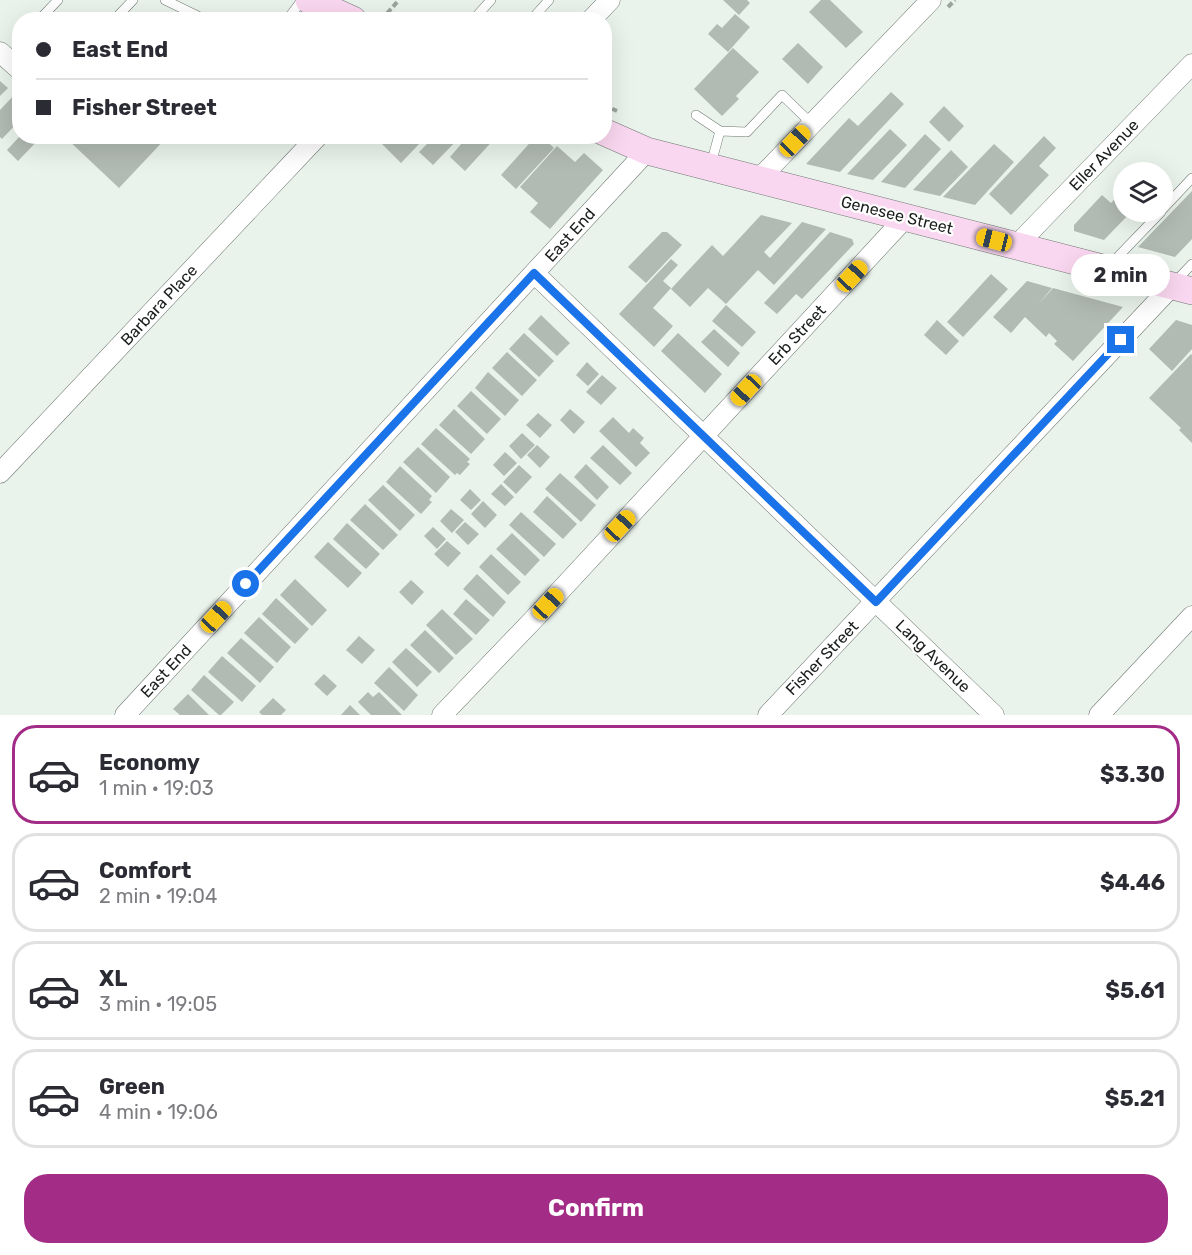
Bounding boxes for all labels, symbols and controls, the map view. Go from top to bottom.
text: East End [72,36,168,63]
text: Fisher Street [72,94,217,121]
street label: Eller Avenue [1065,115,1143,195]
car [776,122,814,160]
map controls [1113,162,1173,222]
button: layers [1113,162,1173,222]
street label: Genesee Street [839,192,955,238]
street label: East End [541,204,599,266]
car [974,227,1014,253]
callout: 2 min [1072,253,1170,295]
car [833,257,871,295]
street label: Barbara Place [117,261,201,349]
text: 2 min [1093,263,1148,287]
street label: Erb Street [764,301,830,369]
route end [1107,326,1134,353]
car [727,371,765,409]
car [601,507,639,545]
route start [232,570,259,597]
car [529,585,567,623]
car [197,598,235,636]
street label: Lang Avenue [892,616,974,696]
street label: Fisher Street [782,617,862,699]
street label: East End [137,640,195,702]
icon: car [27,748,81,802]
text: Economy [99,749,200,776]
text: $3.30 [1100,761,1165,788]
text: 1 min · 19:03 [99,776,214,800]
icon: car [27,856,81,910]
text: Comfort [99,857,191,884]
text: $4.46 [1100,869,1165,896]
text: 2 min · 19:04 [99,884,217,908]
icon: car [27,964,81,1018]
text: XL [99,965,127,992]
text: $5.61 [1105,977,1165,1004]
text: 3 min · 19:05 [99,992,217,1016]
icon: car [27,1072,81,1126]
text: Green [99,1073,165,1100]
text: $5.21 [1105,1085,1165,1112]
text: 4 min · 19:06 [99,1100,218,1124]
button: Confirm [24,1174,1168,1243]

